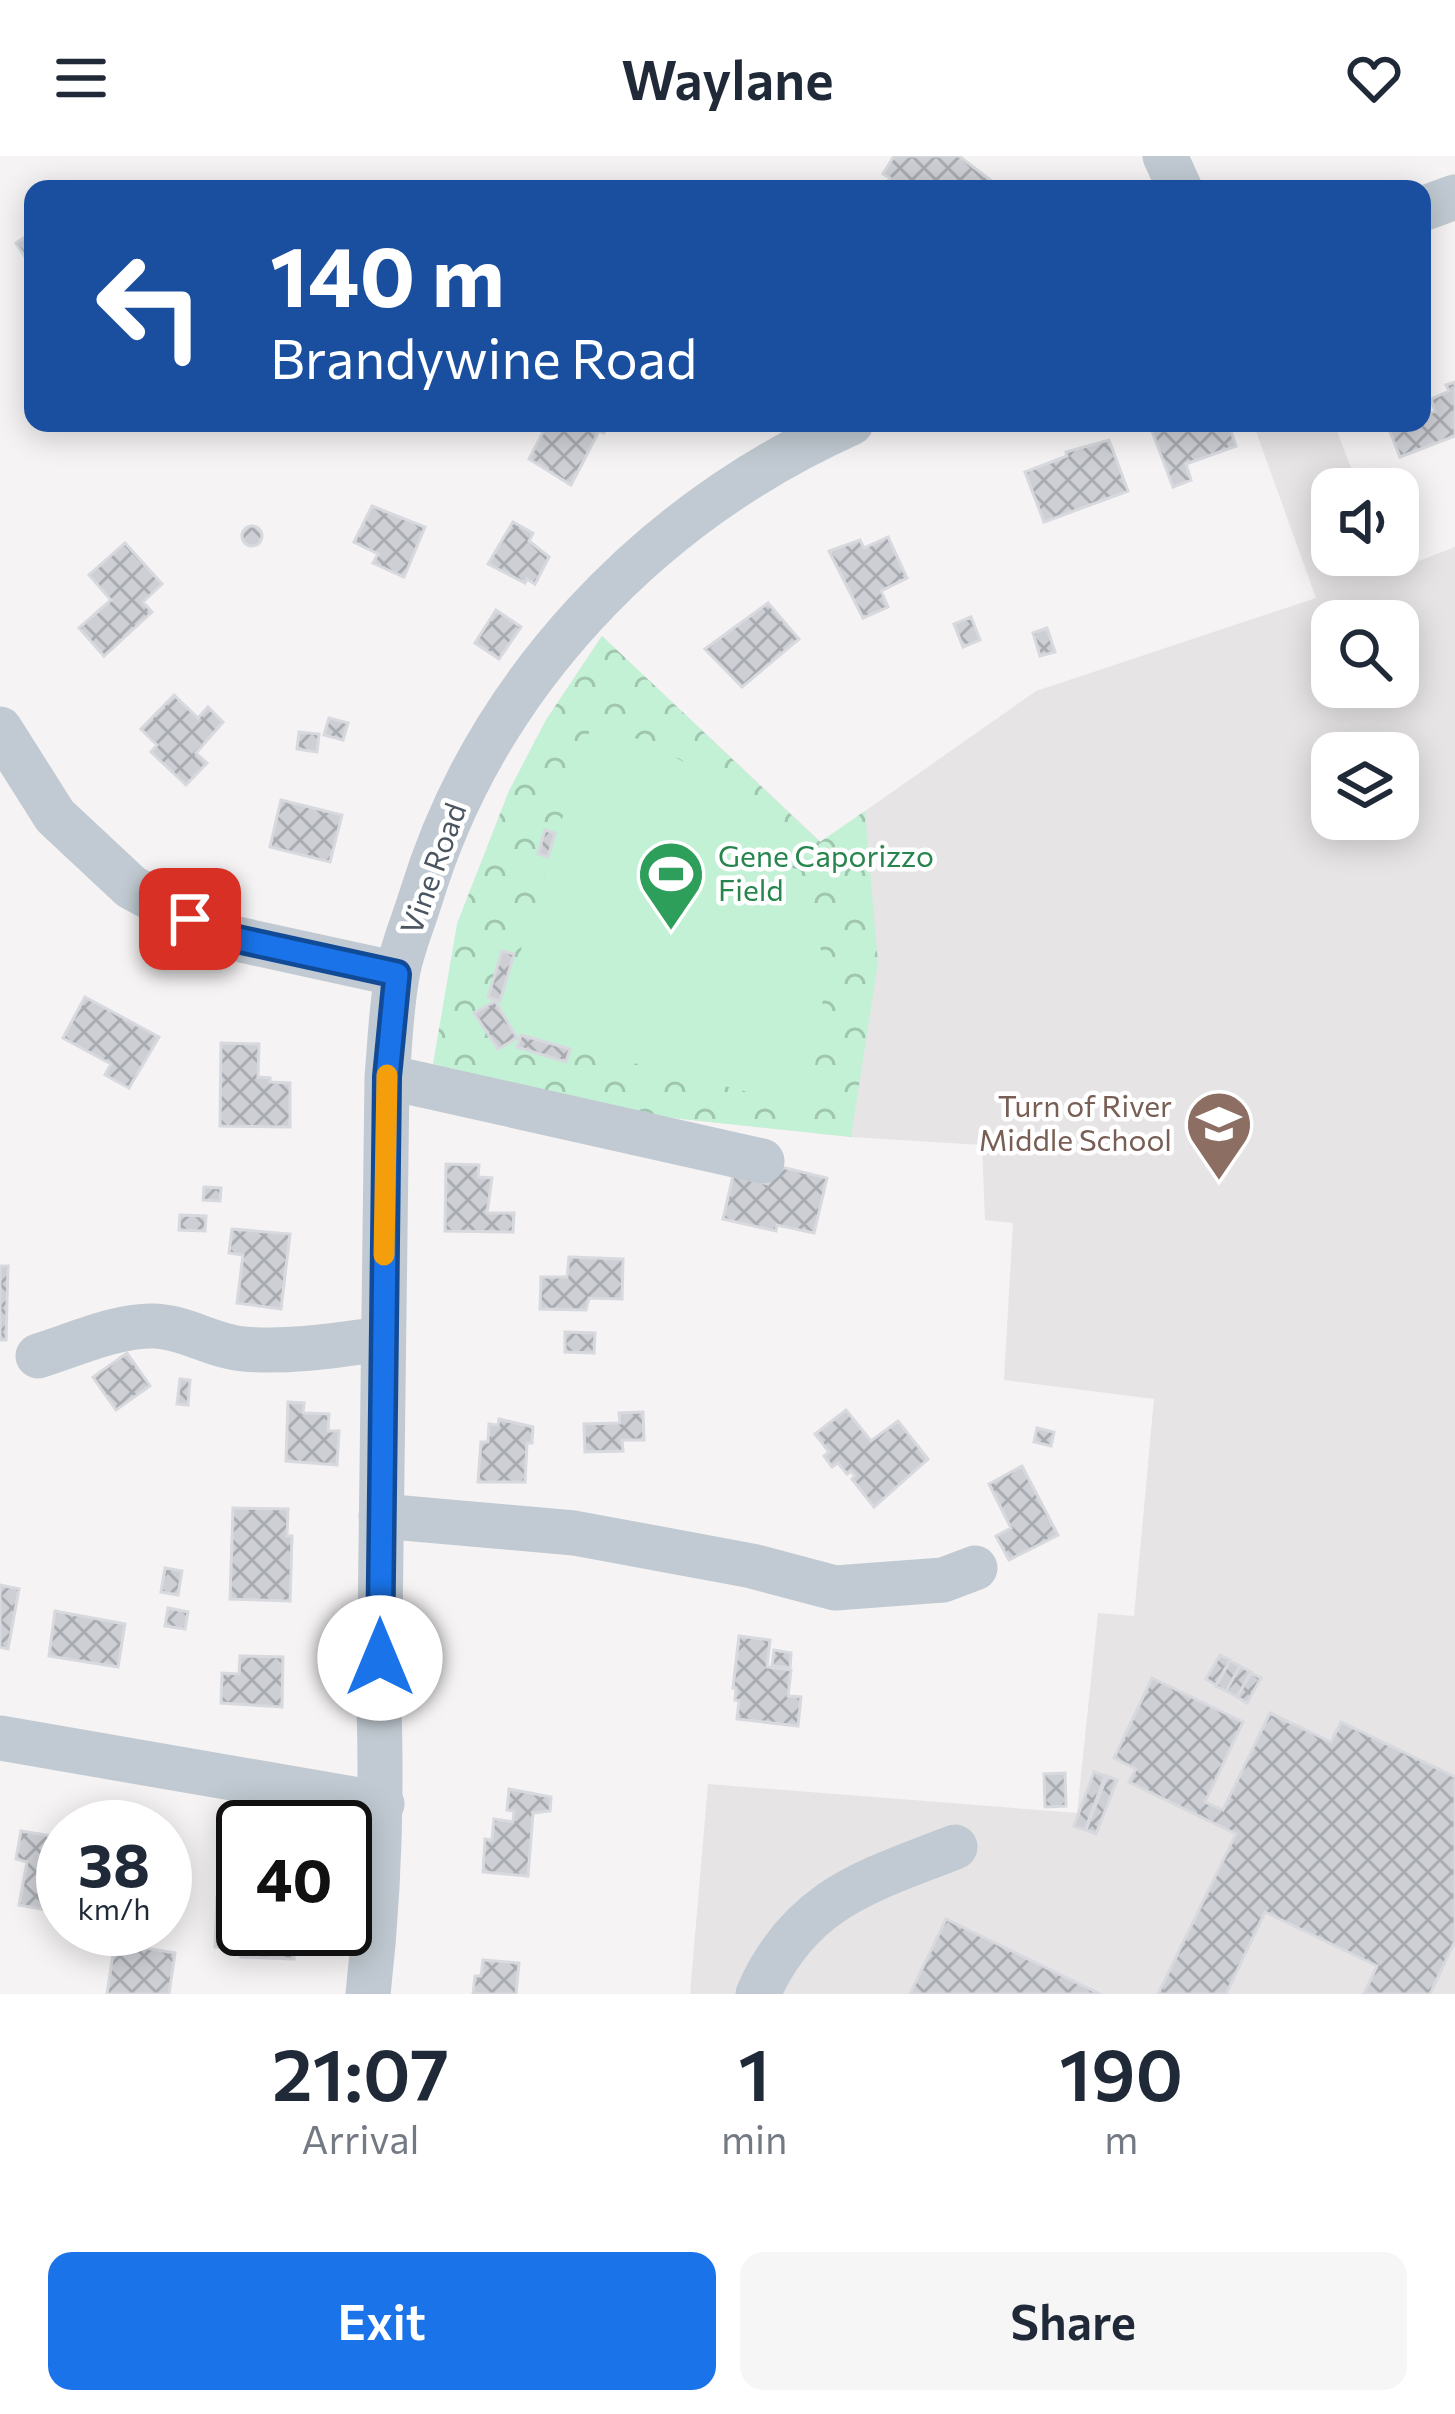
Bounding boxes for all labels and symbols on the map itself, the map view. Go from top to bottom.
street label: Vine Road [391,797,472,939]
place label: Gene Caporizzo Field [718,836,934,907]
sports icon: Gene Caporizzo Field [636,839,706,933]
pin [139,868,241,970]
place label: Turn of River Middle School [979,1086,1172,1157]
school or university icon: Turn of River Middle School [1184,1089,1254,1183]
position arrow [317,1595,443,1721]
speed limit sign: 40 [216,1800,372,1956]

